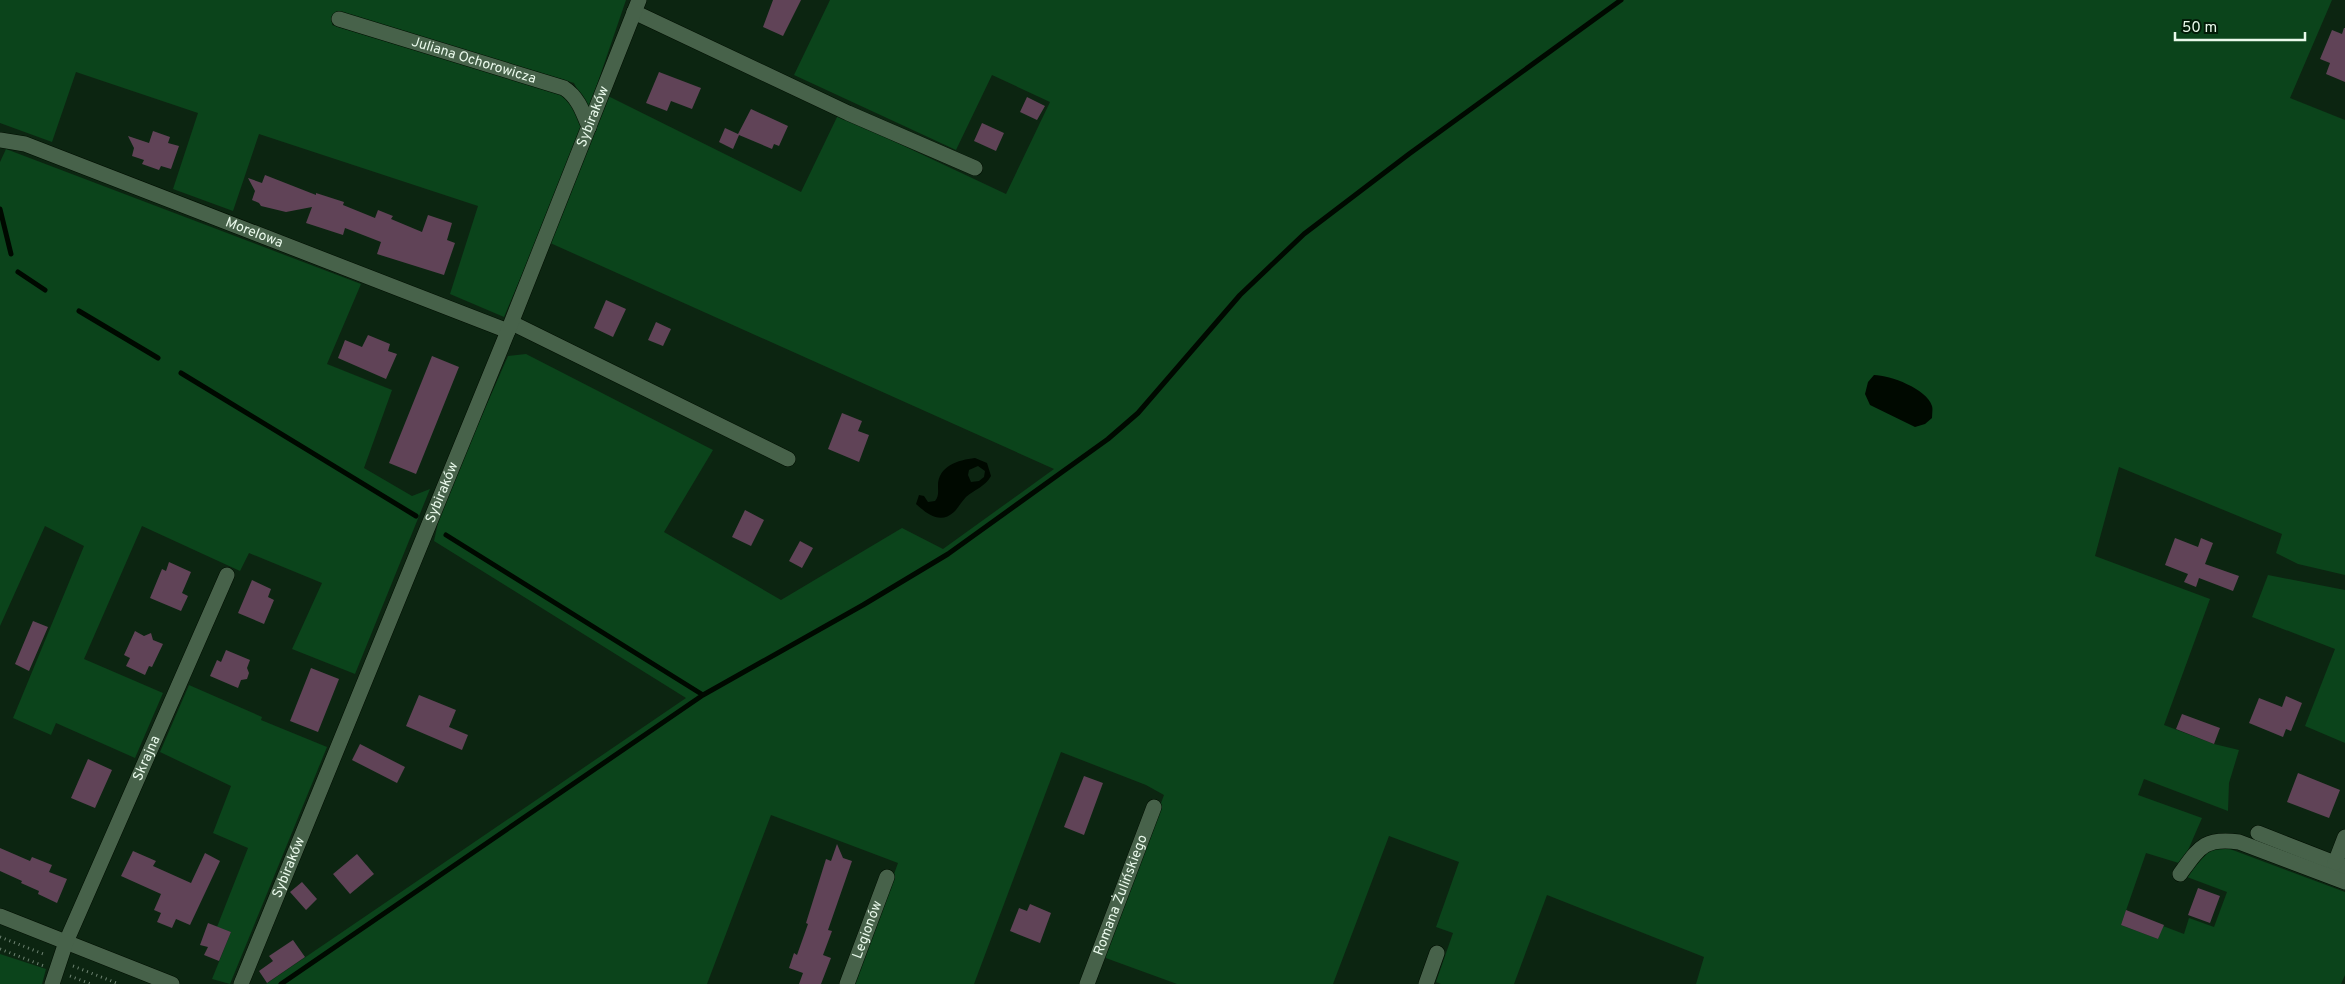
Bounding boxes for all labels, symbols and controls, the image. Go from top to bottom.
scale bar [2175,10,2305,42]
text: 50 m [2182,19,2217,38]
street label: Juliana Ochorowicza [409,33,538,87]
street label: Sybiraków [573,84,613,150]
street label: Morelowa [223,214,285,252]
street label: Sybiraków [422,460,462,525]
street label: Skrajna [129,733,164,783]
street label: Romana Żulińskiego [1090,832,1151,958]
street label: Sybiraków [269,834,309,900]
street label: Legionów [849,898,886,961]

